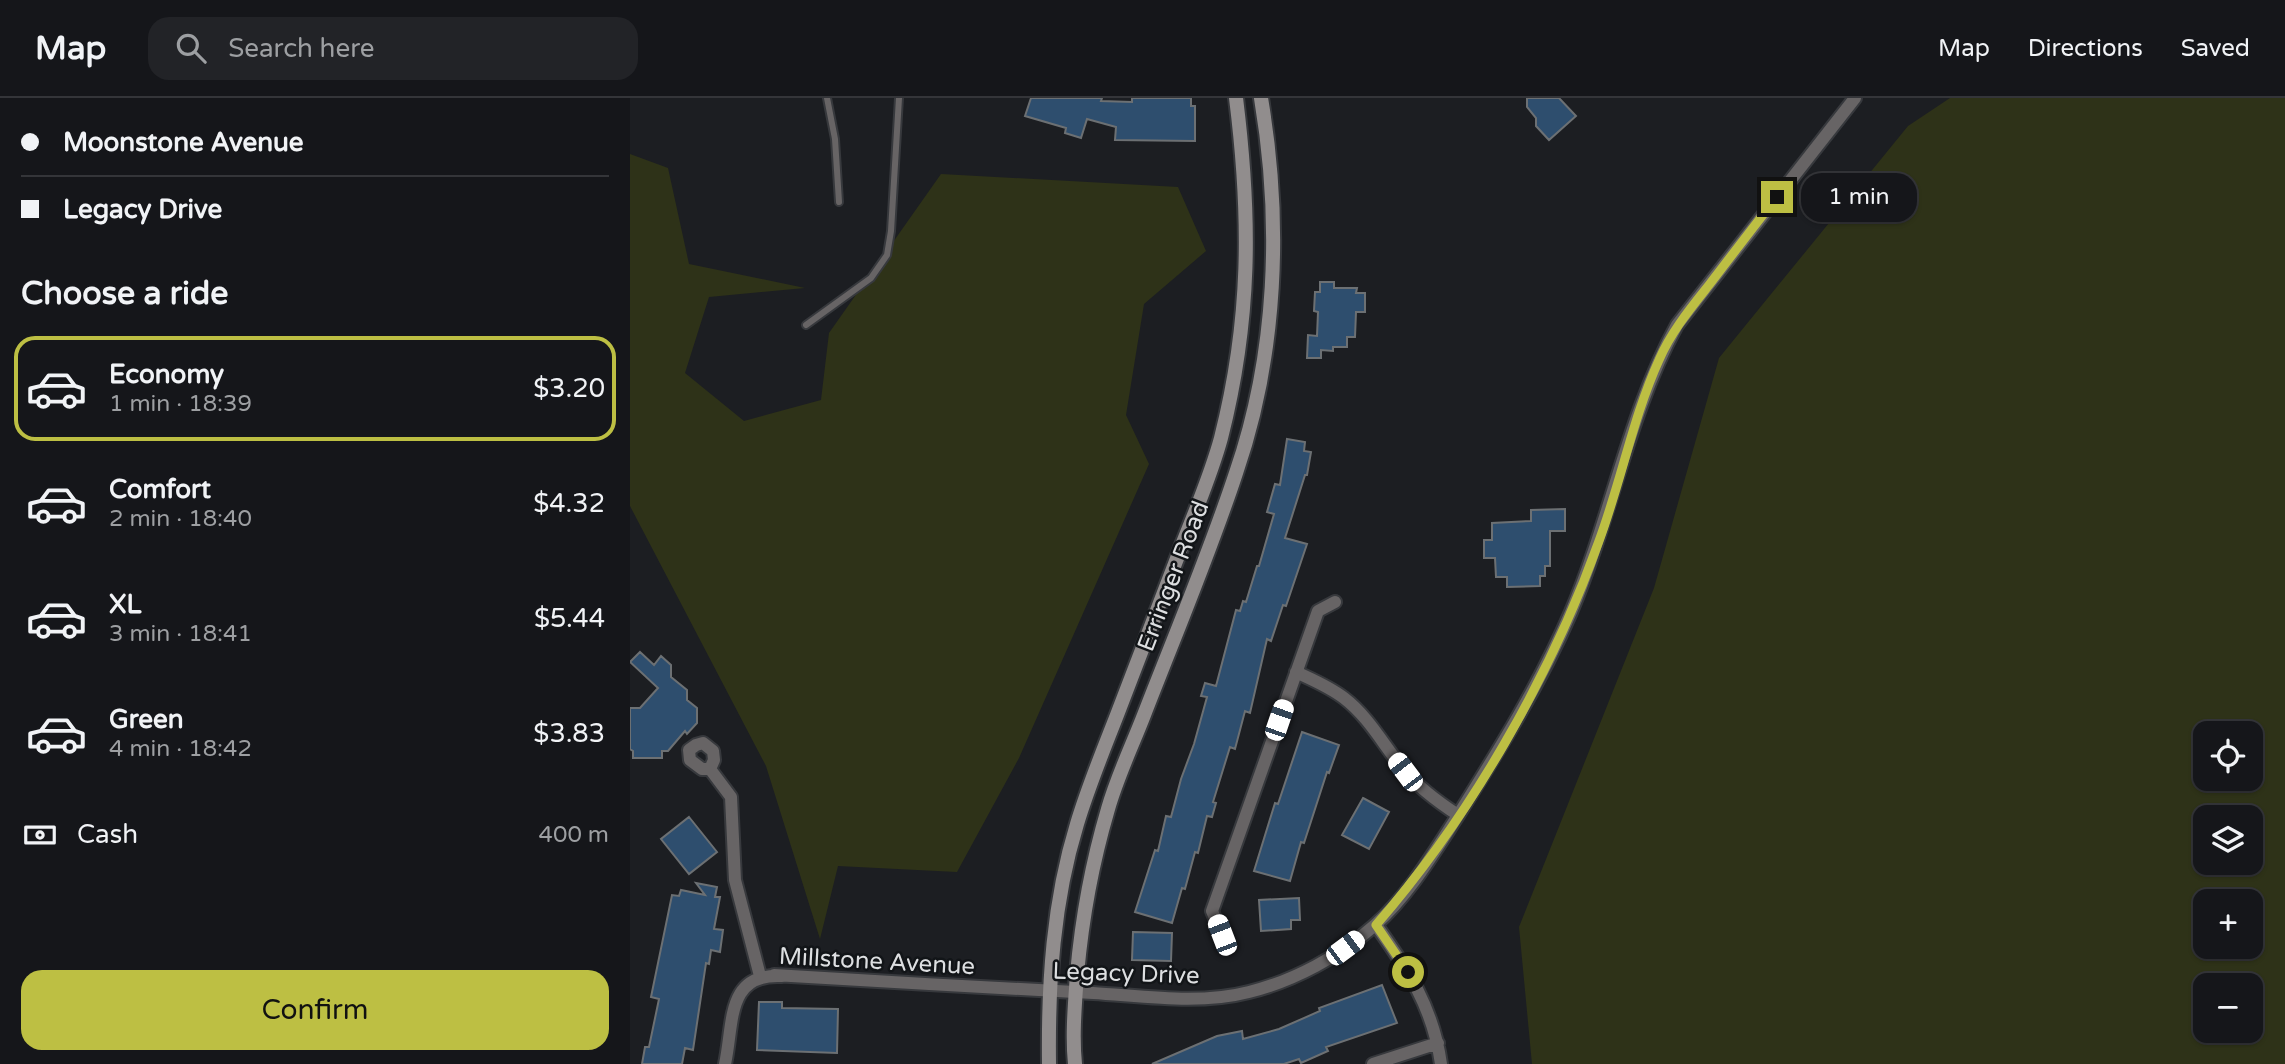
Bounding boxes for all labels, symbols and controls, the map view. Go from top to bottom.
search box [148,17,638,80]
text: Map [35,29,106,68]
icon: search [172,29,210,67]
text: Search here [228,33,374,64]
text: Map [1938,34,1990,63]
text: Directions [2028,34,2143,63]
text: Saved [2181,34,2250,63]
text: Moonstone Avenue [63,127,304,158]
callout: 1 min [1802,172,1917,222]
route end [1761,181,1793,213]
text: 1 min [1828,183,1890,211]
text: Legacy Drive [63,194,222,225]
text: Choose a ride [21,275,228,313]
icon: car [25,357,88,420]
text: Economy [109,359,224,390]
text: $3.20 [533,373,605,404]
text: 1 min · 18:39 [109,390,252,418]
icon: car [25,472,88,535]
text: Comfort [109,474,211,505]
text: $4.32 [533,488,605,519]
street label: Erringer Road [1132,497,1215,655]
text: 2 min · 18:40 [109,505,252,533]
icon: car [25,587,88,650]
text: XL [109,589,141,620]
text: $5.44 [534,603,605,634]
text: 3 min · 18:41 [109,620,252,648]
car [1263,697,1296,743]
icon: car [25,702,88,765]
text: Green [109,704,184,735]
text: $3.83 [533,718,605,749]
map controls [2193,721,2263,1043]
button: locate [2193,721,2263,791]
text: 4 min · 18:42 [109,735,252,763]
car [1384,749,1427,795]
button: layers [2193,805,2263,875]
icon: cash [21,816,59,854]
text: Cash [77,819,138,850]
text: 400 m [539,821,609,849]
button: + [2193,889,2263,959]
car [1205,912,1240,958]
car [1322,927,1369,969]
street label: Millstone Avenue [778,942,976,981]
street label: Legacy Drive [1052,956,1200,991]
route start [1392,956,1424,988]
button: Confirm [21,970,609,1050]
button: − [2193,973,2263,1043]

